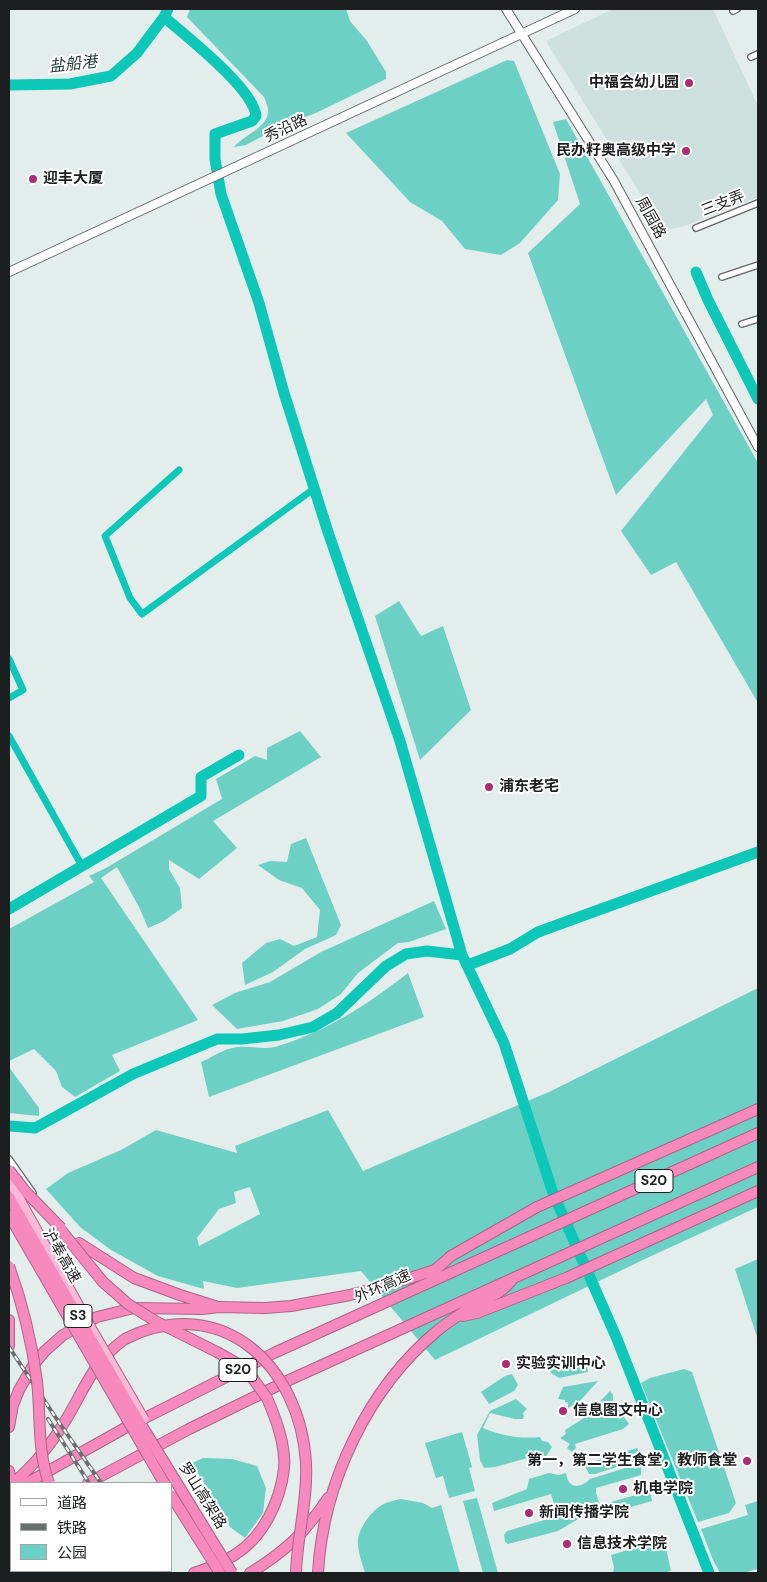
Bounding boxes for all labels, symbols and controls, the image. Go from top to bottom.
water label: 盐船港 [48,53,98,77]
place label: 中福会幼儿园 [589,74,679,92]
marker: 中福会幼儿园 [683,77,695,89]
street label: 秀沿路 [262,111,310,147]
place label: 民办籽奥高级中学 [556,142,676,160]
marker: 民办籽奥高级中学 [680,145,692,157]
place label: 迎丰大厦 [43,170,103,188]
marker: 迎丰大厦 [27,173,39,185]
street label: 三支弄 [699,188,747,220]
street label: 周园路 [631,194,669,242]
place label: 浦东老宅 [499,778,559,796]
marker: 浦东老宅 [483,781,495,793]
road number: S20 [635,1170,673,1192]
street label: 沪奉高速 [38,1226,84,1286]
street label: 外环高速 [352,1267,414,1307]
road number: S3 [64,1304,92,1328]
place label: 实验实训中心 [516,1355,606,1373]
road number: S20 [219,1358,257,1382]
marker: 实验实训中心 [500,1358,512,1370]
place label: 信息图文中心 [573,1402,663,1420]
marker: 信息图文中心 [557,1405,569,1417]
place label: 第一，第二学生食堂，教师食堂 [527,1452,737,1470]
marker: 第一，第二学生食堂，教师食堂 [741,1455,753,1467]
street label: 罗山高架路 [174,1459,230,1533]
place label: 机电学院 [633,1480,693,1498]
legend [10,1482,172,1572]
marker: 机电学院 [617,1483,629,1495]
text: 道路 [57,1493,87,1513]
place label: 新闻传播学院 [539,1504,629,1522]
marker: 新闻传播学院 [523,1507,535,1519]
text: 铁路 [57,1518,87,1538]
place label: 信息技术学院 [577,1535,667,1553]
marker: 信息技术学院 [561,1538,573,1550]
text: 公园 [57,1543,87,1563]

